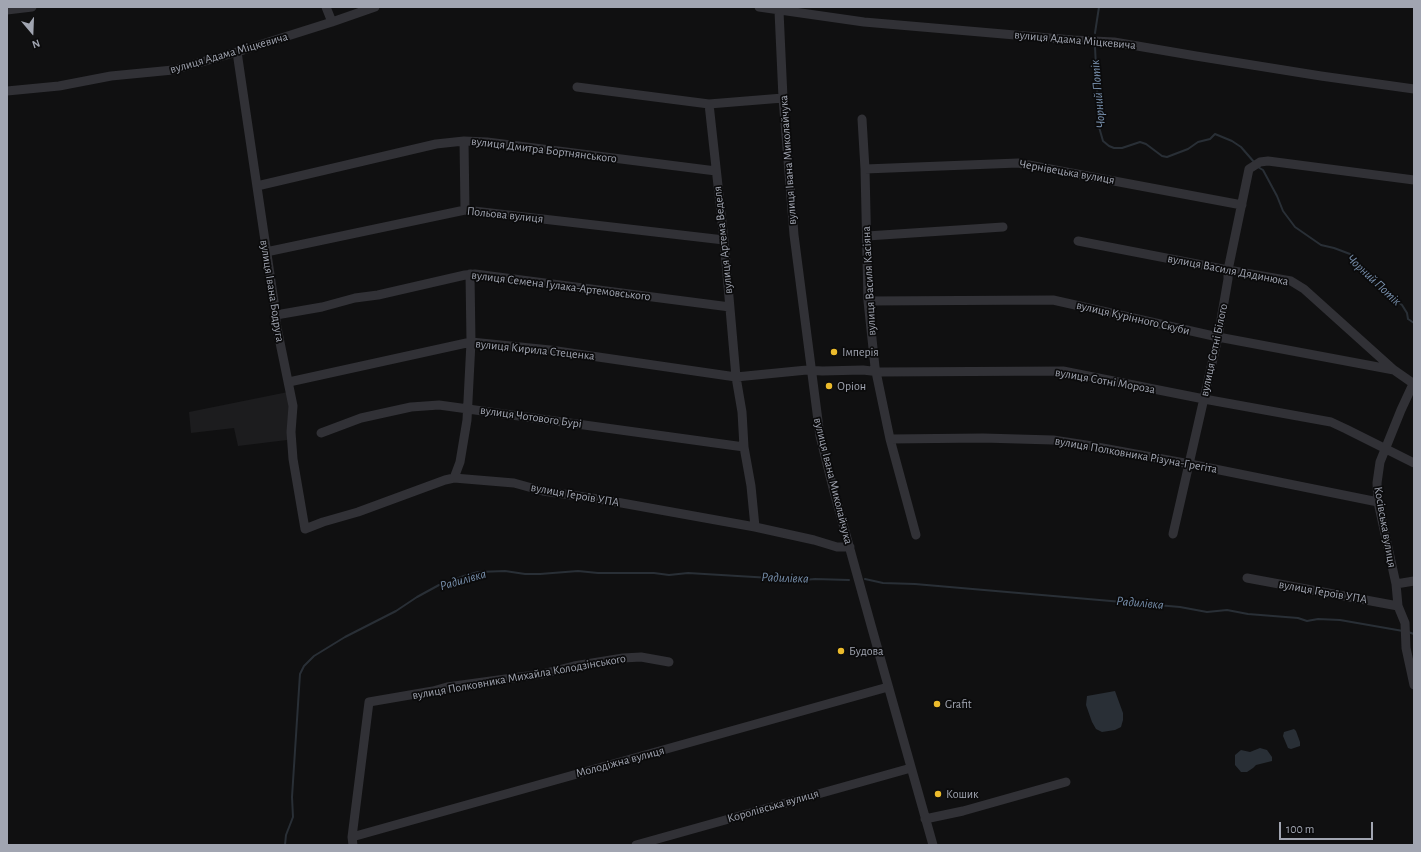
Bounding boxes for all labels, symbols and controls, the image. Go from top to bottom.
north arrow [12,12,52,52]
street label: вулиця Адама Міцкевича [1014,28,1136,52]
street label: вулиця Адама Міцкевича [168,29,290,77]
text: N [31,37,41,50]
water label: Чорний Потік [1087,59,1109,129]
street label: вулиця Івана Миколайчука [776,95,800,225]
street label: вулиця Дмитра Бортнянського [470,134,618,166]
street label: Чернівецька вулиця [1018,157,1116,187]
street label: вулиця Артема Веделя [710,185,736,295]
street label: Польова вулиця [466,204,544,226]
street label: вулиця Василя Касіяна [859,226,879,336]
street label: вулиця Івана Бодруга [257,239,287,343]
street label: вулиця Василя Дядинюка [1166,251,1290,289]
water label: Чорний Потік [1344,251,1404,309]
street label: вулиця Семена Гулака-Артемовського [471,268,651,304]
street label: вулиця Курінного Скуби [1075,298,1191,338]
street label: вулиця Сотні Білого [1197,302,1231,398]
street label: вулиця Кирила Стеценка [475,337,595,363]
place label: Імперія [842,345,879,359]
marker: Імперія [829,347,839,357]
street label: вулиця Сотні Мороза [1054,365,1156,397]
place label: Оріон [837,379,866,393]
marker: Оріон [824,381,834,391]
street label: вулиця Чотового Бурі [479,403,583,431]
street label: вулиця Івана Миколайчука [810,416,856,546]
street label: вулиця Полковника Різуна-Грегіта [1054,434,1218,476]
street label: вулиця Героїв УПА [530,480,620,510]
street label: Косівська вулиця [1371,485,1399,569]
water label: Радилівка [438,566,488,594]
water label: Радилівка [761,569,809,587]
street label: вулиця Героїв УПА [1278,577,1368,607]
water label: Радилівка [1116,593,1164,613]
place label: Будова [849,644,884,658]
marker: Будова [836,646,846,656]
street label: вулиця Полковника Михайла Колодзінського [411,651,627,703]
place label: Grafit [945,697,972,711]
marker: Grafit [932,699,942,709]
street label: Молодіжна вулиця [574,743,666,781]
street label: Королівська вулиця [725,786,821,826]
place label: Кошик [946,787,979,801]
marker: Кошик [933,789,943,799]
scale bar [1281,814,1375,840]
text: 100 m [1286,823,1314,835]

